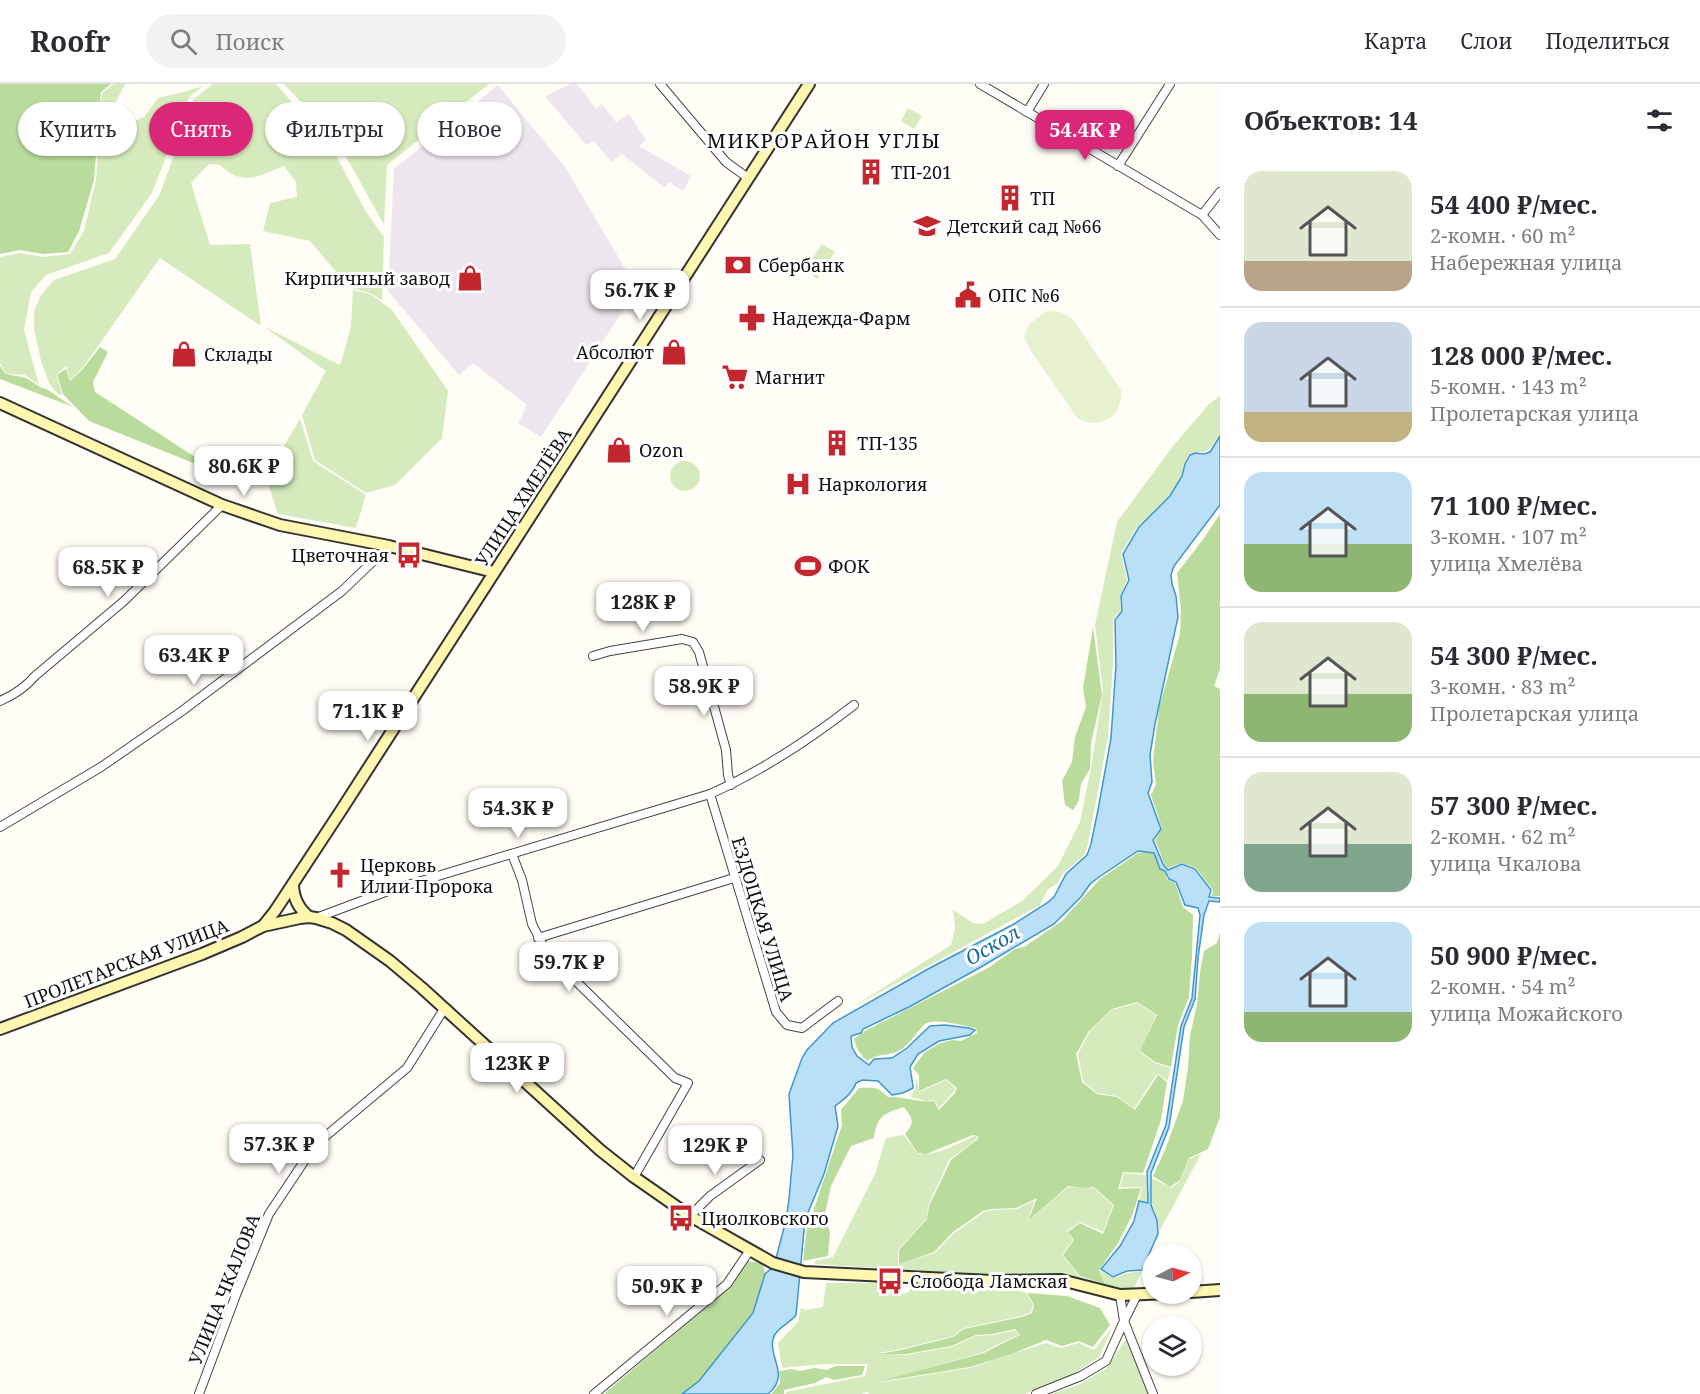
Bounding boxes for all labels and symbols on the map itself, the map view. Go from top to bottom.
pin: 54.4K ₽ [1030,110,1140,161]
district label: МИКРОРАЙОН УГЛЫ [707,127,941,154]
building icon: ТП-201 [856,157,886,187]
place label: ТП-201 [891,160,952,184]
building icon: ТП [995,183,1025,213]
place label: ТП [1030,186,1055,210]
school or university icon: Детский сад №66 [912,211,942,241]
place label: Детский сад №66 [947,214,1102,238]
bank icon: Сбербанк [723,250,753,280]
place label: Сбербанк [758,253,844,277]
shop icon: Кирпичный завод [455,263,485,293]
place label: Кирпичный завод [284,266,450,290]
pin: 56.7K ₽ [585,270,695,321]
public building icon: ОПС №6 [953,280,983,310]
place label: ОПС №6 [988,283,1060,307]
pharmacy icon: Надежда-Фарм [737,303,767,333]
place label: Надежда-Фарм [772,306,911,330]
shop icon: Абсолют [659,337,689,367]
shop icon: Склады [169,339,199,369]
place label: Абсолют [576,340,654,364]
place label: Склады [204,342,273,366]
supermarket icon: Магнит [720,362,750,392]
place label: Магнит [755,365,825,389]
street label: УЛИЦА ХМЕЛЁВА [469,423,577,571]
building icon: ТП-135 [822,428,852,458]
place label: ТП-135 [857,431,918,455]
shop icon: Ozon [604,435,634,465]
place label: Ozon [639,438,684,462]
pin: 80.6K ₽ [189,446,299,497]
hospital icon: Наркология [783,469,813,499]
place label: Наркология [818,472,928,496]
bus stop icon: Цветочная [394,540,424,570]
place label: Цветочная [291,543,389,567]
pin: 68.5K ₽ [53,547,163,598]
sports icon: ФОК [793,551,823,581]
place label: ФОК [828,554,870,578]
pin: 128K ₽ [594,582,692,633]
pin: 63.4K ₽ [139,635,249,686]
pin: 58.9K ₽ [649,666,759,717]
pin: 71.1K ₽ [313,691,423,742]
pin: 54.3K ₽ [463,788,573,839]
street label: ЕЗДОЦКАЯ УЛИЦА [727,834,800,1005]
place label: Церковь Илии Пророка [360,853,493,898]
church icon: Церковь Илии Пророка [325,860,355,890]
street label: ПРОЛЕТАРСКАЯ УЛИЦА [20,913,232,1013]
water label: Оскол [960,919,1024,971]
pin: 59.7K ₽ [514,942,624,993]
pin: 123K ₽ [468,1043,566,1094]
pin: 57.3K ₽ [224,1124,334,1175]
pin: 129K ₽ [666,1125,764,1176]
bus stop icon: Циолковского [666,1203,696,1233]
place label: Циолковского [701,1206,829,1230]
street label: УЛИЦА ЧКАЛОВА [183,1210,265,1368]
north arrow [1142,1244,1202,1304]
pin: 50.9K ₽ [612,1266,722,1317]
bus stop icon: Слобода Ламская [875,1266,905,1296]
place label: Слобода Ламская [910,1269,1068,1293]

